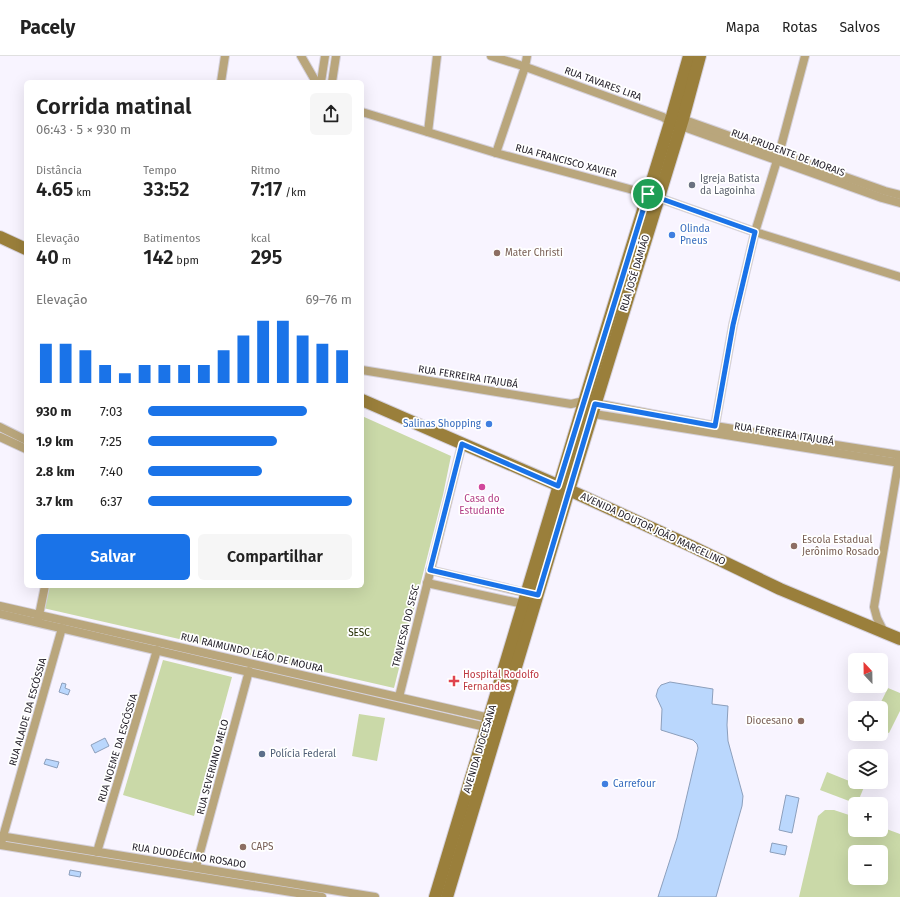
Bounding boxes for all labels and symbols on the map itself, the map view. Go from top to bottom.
street label: RUA TAVARES LIRA [563,64,644,104]
street label: RUA PRUDENTE DE MORAIS [729,127,847,179]
street label: RUA FRANCISCO XAVIER [514,142,618,180]
place label: Igreja Batista da Lagoinha [700,173,760,197]
pin [631,177,665,211]
marker: Igreja Batista da Lagoinha [687,180,697,190]
place label: Olinda Pneus [680,223,710,247]
marker: Olinda Pneus [667,230,677,240]
street label: RUA JOSÉ DAMIÃO [616,233,652,313]
place label: Mater Christi [505,247,563,259]
marker: Mater Christi [492,248,502,258]
street label: RUA FERREIRA ITAJUBÁ [417,361,519,391]
place label: Salinas Shopping [403,418,482,430]
street label: RUA FERREIRA ITAJUBÁ [733,418,835,448]
marker: Salinas Shopping [484,419,494,429]
marker: Casa do Estudante [477,482,487,492]
street label: AVENIDA DOUTOR JOÃO MARCELINO [579,489,728,568]
place label: Casa do Estudante [459,493,505,517]
place label: Escola Estadual Jerônimo Rosado [802,534,879,558]
marker: Escola Estadual Jerônimo Rosado [789,541,799,551]
street label: TRAVESSA DO SESC [390,583,422,668]
park label: SESC [348,627,370,639]
street label: RUA RAIMUNDO LEÃO DE MOURA [180,630,325,675]
north arrow [848,653,888,693]
street label: RUA ALAIDE DA ESCÓSSIA [5,656,49,767]
place label: Hospital Rodolfo Fernandes [463,669,539,693]
marker: Hospital Rodolfo Fernandes [448,675,460,687]
street label: RUA NOEME DA ESCÓSSIA [94,691,140,804]
street label: AVENIDA DIOCESANA [461,703,499,795]
place label: Diocesano [746,715,793,727]
marker: Diocesano [796,716,806,726]
street label: RUA SEVERIANO MELO [194,718,232,816]
place label: Polícia Federal [270,747,336,760]
marker: Polícia Federal [257,749,267,759]
place label: Carrefour [613,778,656,790]
marker: Carrefour [600,779,610,789]
street label: RUA DUODÉCIMO ROSADO [131,839,247,871]
place label: CAPS [251,841,274,853]
marker: CAPS [238,842,248,852]

